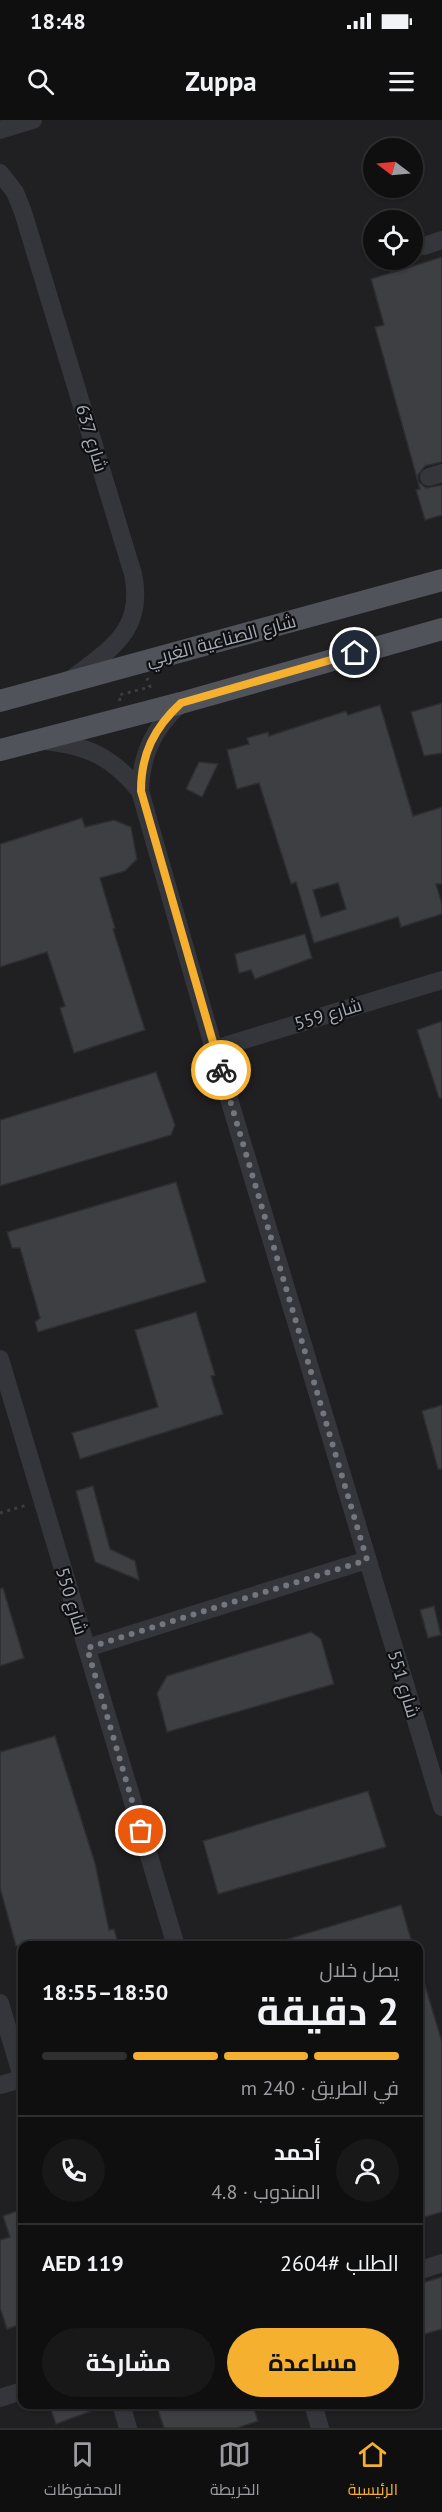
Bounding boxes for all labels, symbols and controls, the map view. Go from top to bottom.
text: 18:48 [30,7,86,35]
text: Zuppa [185,64,257,98]
icon: search [24,65,57,98]
icon: menu [385,65,418,98]
north arrow [363,138,423,198]
map controls [363,138,423,270]
button: locate [363,210,423,270]
street label: شارع 637 [70,402,113,475]
street label: شارع الصناعية الغربي [144,609,299,674]
pin [329,627,380,678]
icon: home [338,636,371,669]
street label: شارع 559 [292,993,365,1036]
courier [191,1040,251,1100]
icon: bike [205,1054,238,1087]
street label: شارع 550 [50,1565,93,1638]
street label: شارع 551 [382,1648,425,1721]
pin [115,1805,166,1856]
icon: bag [124,1814,157,1847]
text: يصل خلال [319,1957,399,1983]
text: 18:50–18:55 [42,1978,168,2006]
text: 2 دقيقة [257,1985,399,2036]
text: في الطريق · 240 m [241,2075,399,2101]
text: أحمد [274,2138,321,2166]
button: phone [42,2139,105,2202]
button: person [336,2139,399,2202]
text: المندوب · 4.8 [211,2179,321,2205]
text: AED 119 [42,2249,124,2277]
text: الطلب #2604 [280,2249,399,2277]
button: مشاركة [42,2328,215,2397]
button: مساعدة [227,2328,399,2397]
tab: المحفوظات [44,2438,122,2504]
tab: الخريطة [210,2438,260,2504]
tab: الرئيسية [348,2438,398,2504]

